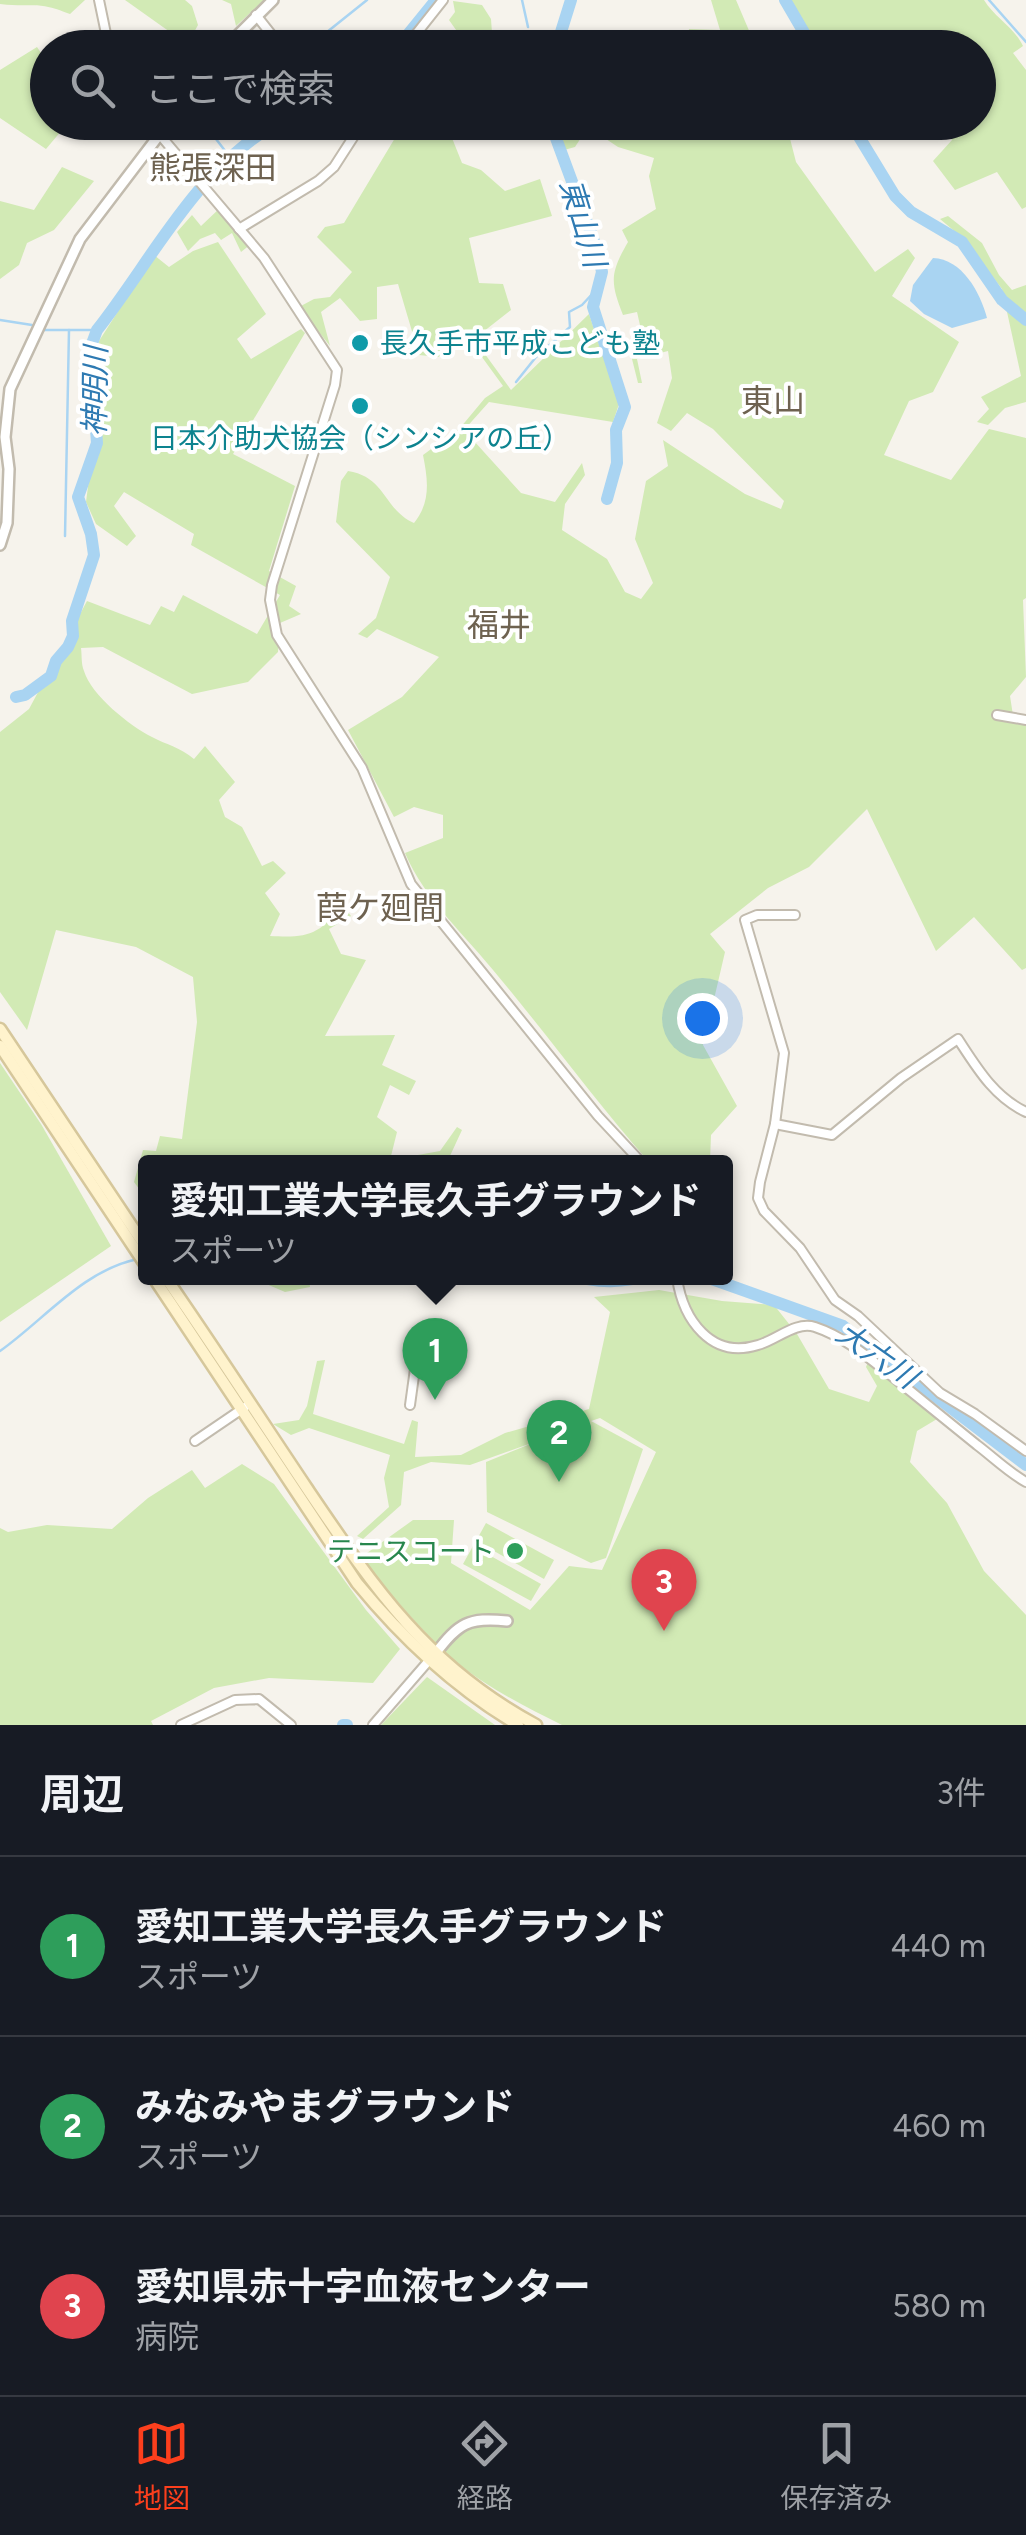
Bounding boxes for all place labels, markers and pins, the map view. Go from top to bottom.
place label: 長久手市平成こども塾 [380,326,660,360]
marker: 長久手市平成こども塾 [349,332,371,354]
marker: 日本介助犬協会（シンシアの丘） [349,395,371,417]
place label: 日本介助犬協会（シンシアの丘） [150,421,570,455]
pin: 1 [402,1318,468,1400]
pin: 2 [526,1400,592,1482]
place label: テニスコート [327,1534,495,1568]
marker: テニスコート [504,1540,526,1562]
pin: 3 [632,1548,696,1631]

